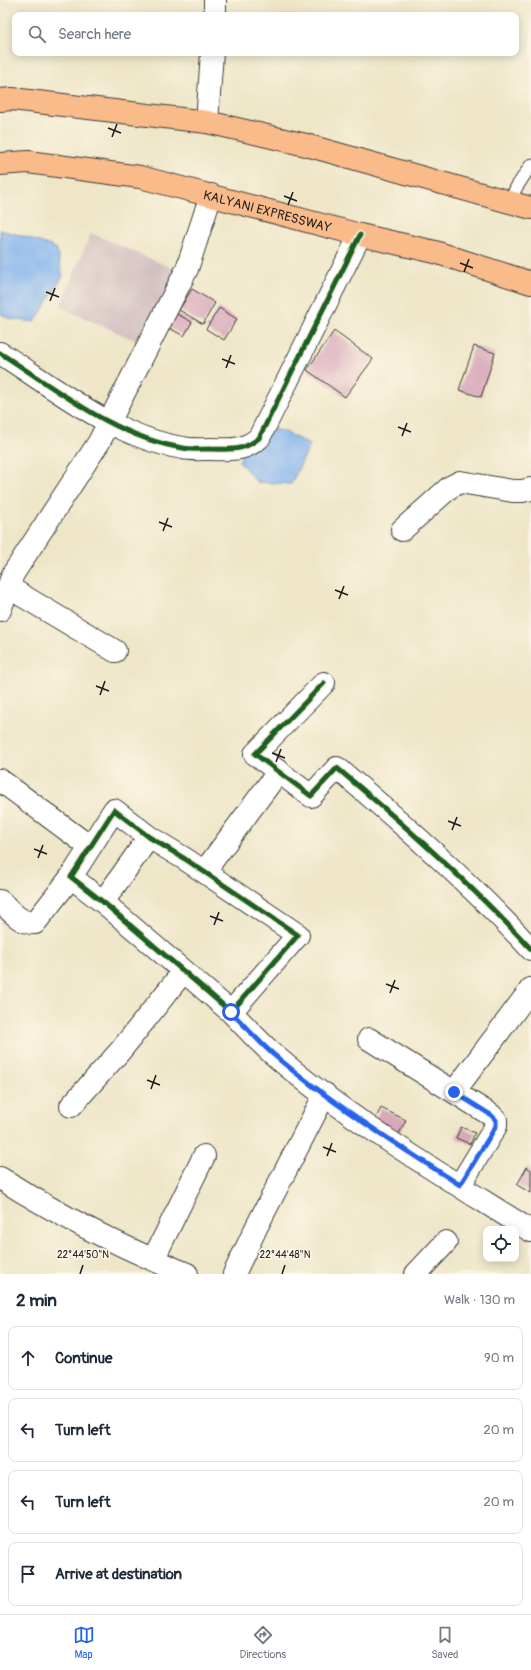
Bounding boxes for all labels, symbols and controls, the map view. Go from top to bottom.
search box [12,12,519,56]
icon: search [26,23,48,45]
text: Search here [58,25,131,44]
street label: KALYANI EXPRESSWAY [201,187,334,236]
route start [222,1003,240,1021]
route end [445,1083,463,1101]
map controls [483,1226,519,1262]
button: locate [483,1226,519,1262]
text: 22°44'50"N [57,1249,109,1261]
text: 22°44'48"N [260,1249,311,1261]
text: 2 min [16,1290,57,1311]
text: Walk · 130 m [444,1292,515,1308]
icon: ahead [17,1347,39,1369]
text: Continue [55,1349,113,1368]
text: 90 m [484,1350,514,1366]
icon: left [17,1419,39,1441]
text: Turn left [55,1421,111,1440]
text: 20 m [483,1422,514,1438]
icon: left [17,1491,39,1513]
text: Turn left [55,1493,111,1512]
text: 20 m [483,1494,514,1510]
icon: arrive [17,1563,39,1585]
text: Arrive at destination [55,1565,182,1584]
tab: Map [73,1624,95,1661]
tab: Directions [240,1624,286,1661]
tab: Saved [431,1624,458,1661]

